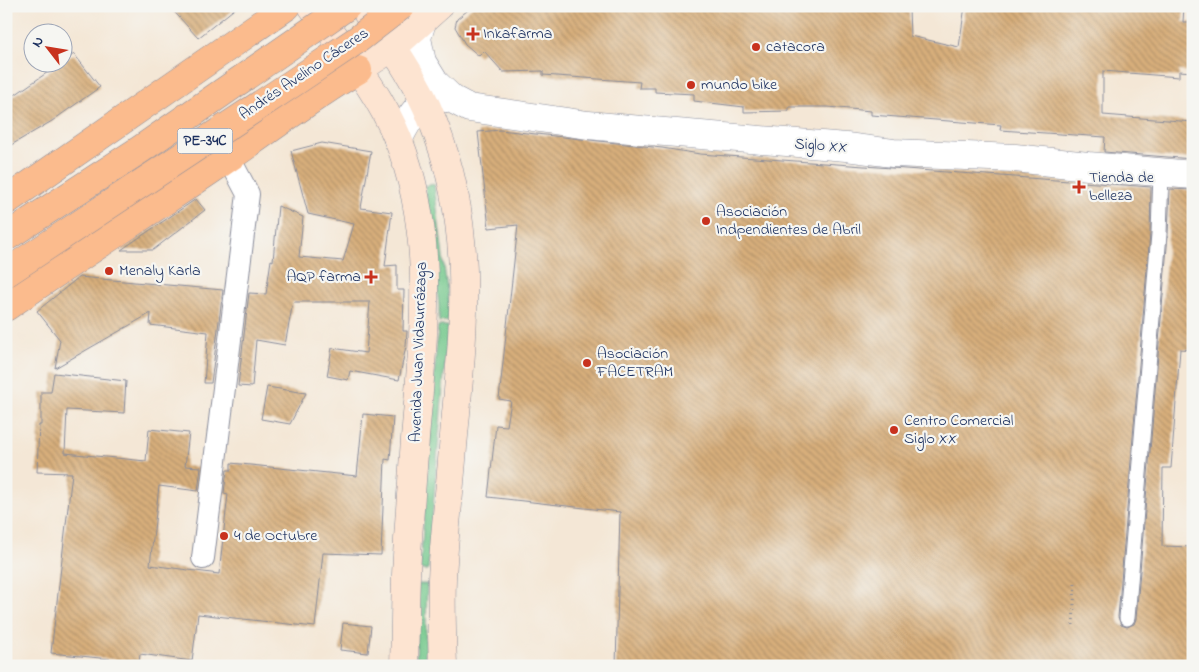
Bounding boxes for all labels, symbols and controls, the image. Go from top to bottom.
north arrow [22,22,72,72]
street label: Andrés Avelino Cáceres [234,22,374,126]
place label: Inkafarma [483,22,552,46]
marker: Inkafarma [467,28,479,40]
text: N [27,33,50,52]
place label: catacora [766,35,825,59]
marker: catacora [750,41,762,53]
place label: mundo bike [701,73,778,97]
marker: mundo bike [685,79,697,91]
road number: PE-34C [178,128,232,154]
street label: Siglo XX [794,132,848,160]
place label: Tienda de belleza [1089,166,1155,208]
marker: Tienda de belleza [1073,181,1085,193]
place label: Asociación Indpendientes de Abril [716,200,861,242]
marker: Asociación Indpendientes de Abril [700,215,712,227]
place label: Menaly Karla [119,259,201,283]
street label: Avenida Juan Vidaurrázaga [404,261,434,443]
marker: Menaly Karla [103,265,115,277]
place label: AQP farma [286,265,361,289]
marker: AQP farma [365,271,377,283]
place label: Asociación FACETRAM [596,342,673,384]
marker: Asociación FACETRAM [581,357,593,369]
place label: Centro Comercial Siglo XX [904,409,1014,451]
marker: Centro Comercial Siglo XX [888,424,900,436]
place label: 4 de Octubre [234,524,318,548]
marker: 4 de Octubre [218,530,230,542]

